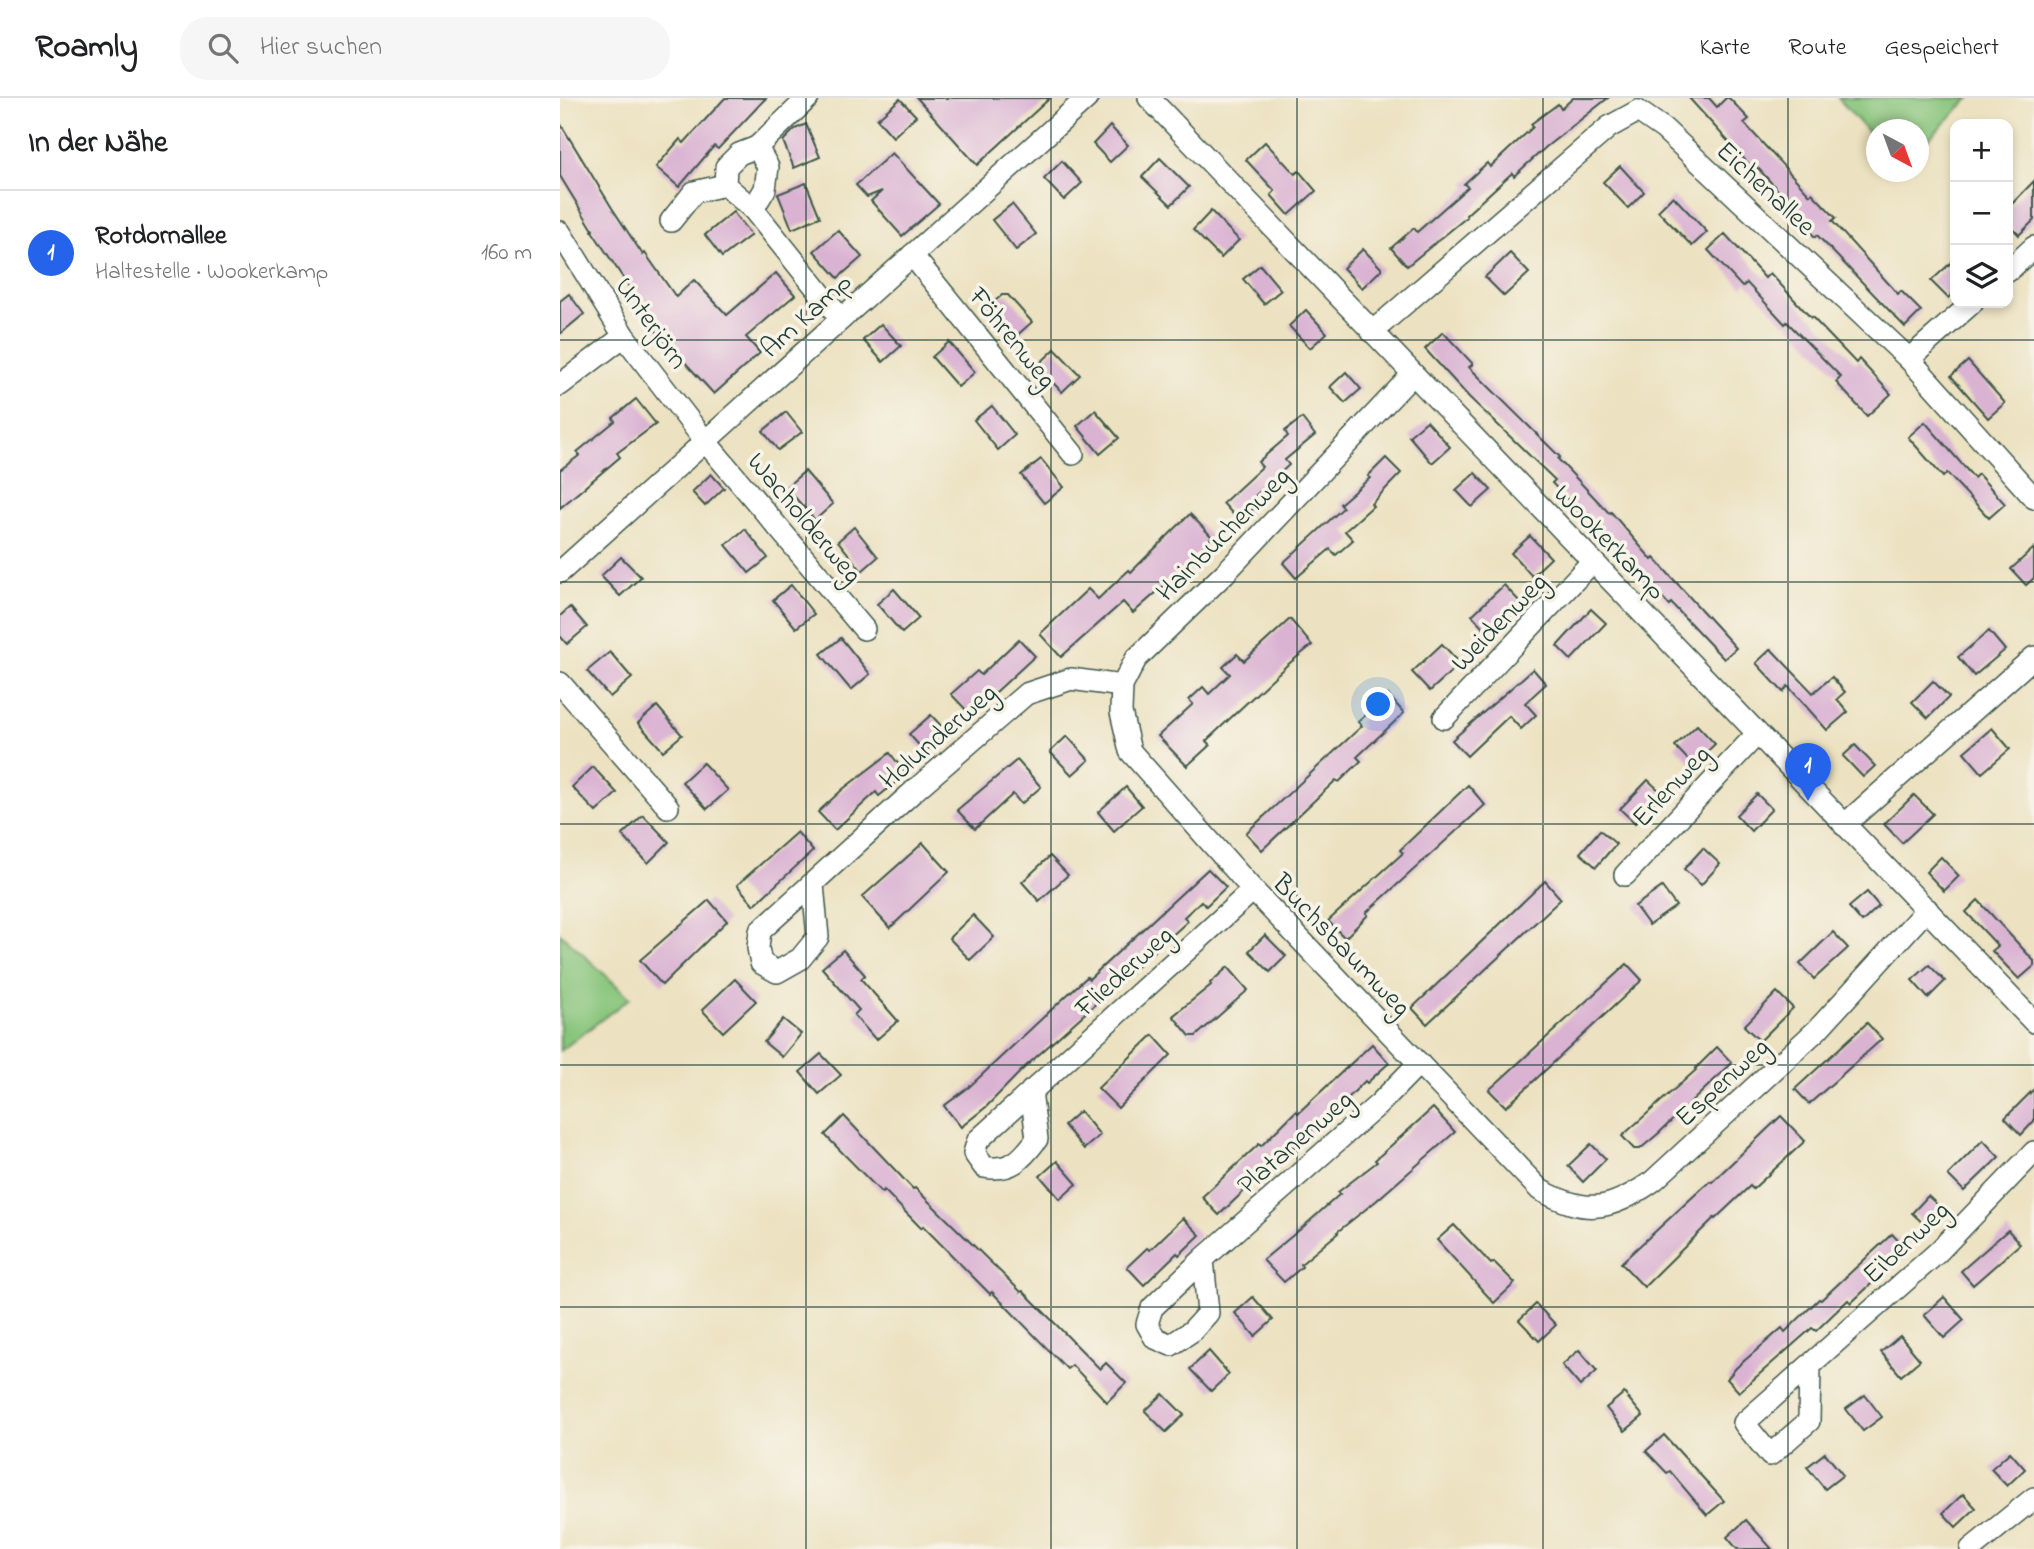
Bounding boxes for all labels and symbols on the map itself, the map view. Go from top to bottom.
north arrow [1866,119,1929,182]
street label: Eichenallee [1705,132,1824,247]
street label: Am Kamp [752,264,863,369]
street label: Unterjörn [603,269,697,379]
street label: Föhrenweg [957,278,1065,399]
street label: Wacholderweg [736,444,871,594]
street label: Hainbuchenweg [1148,459,1301,612]
street label: Wookerkamp [1542,476,1675,611]
street label: Weidenweg [1442,564,1559,683]
street label: Holunderweg [871,675,1007,801]
your location [1361,687,1395,721]
street label: Erlenweg [1623,737,1722,838]
pin: 1 [1785,743,1831,801]
street label: Buchsbaumweg [1260,865,1420,1028]
street label: Fliederweg [1066,917,1184,1029]
street label: Espenweg [1667,1029,1780,1138]
street label: Platanenweg [1229,1081,1364,1206]
street label: Eibenweg [1854,1192,1960,1295]

